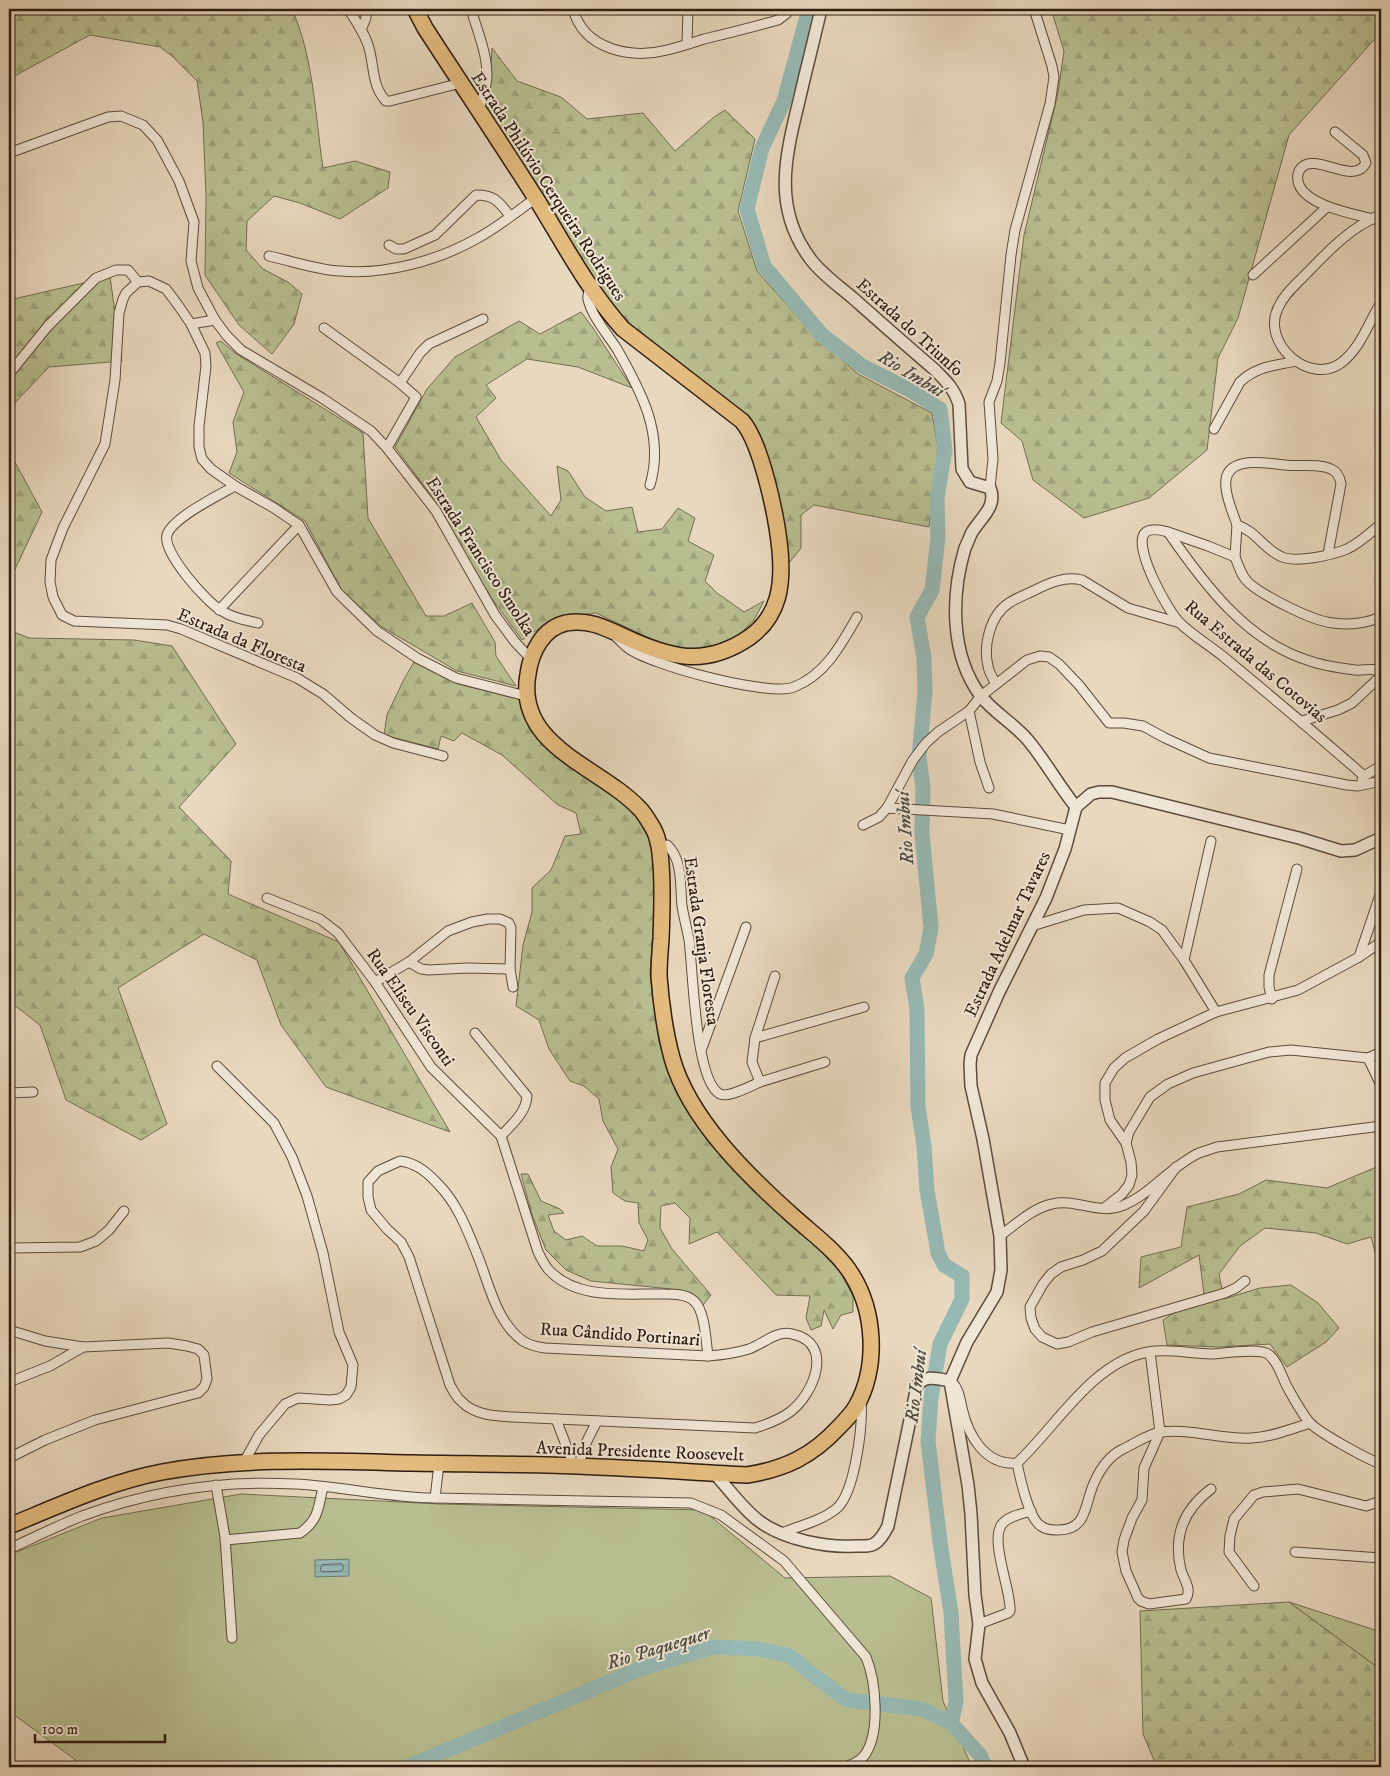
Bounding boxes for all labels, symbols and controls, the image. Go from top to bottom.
street label: Estrada Philúvio Cerqueira Rodrigues [466,68,631,305]
street label: Estrada do Triunfo [851,274,968,382]
water label: Rio Imbuí [873,345,951,405]
street label: Estrada Francisco Smolka [420,473,540,641]
street label: Rua Estrada das Cotovias [1180,596,1331,728]
street label: Estrada da Floresta [174,604,310,678]
water label: Rio Imbuí [891,787,920,866]
street label: Estrada Adelmar Tavares [960,848,1056,1021]
street label: Estrada Granja Floresta [678,855,724,1027]
street label: Rua Eliseu Visconti [361,944,459,1071]
street label: Rua Cândido Portinari [539,1318,701,1352]
water label: Rio Imbuí [900,1345,933,1425]
street label: Avenida Presidente Roosevelt [535,1437,745,1467]
water label: Rio Paquequer [603,1621,715,1676]
scale bar [35,1711,165,1743]
text: 100 m [42,1720,78,1739]

